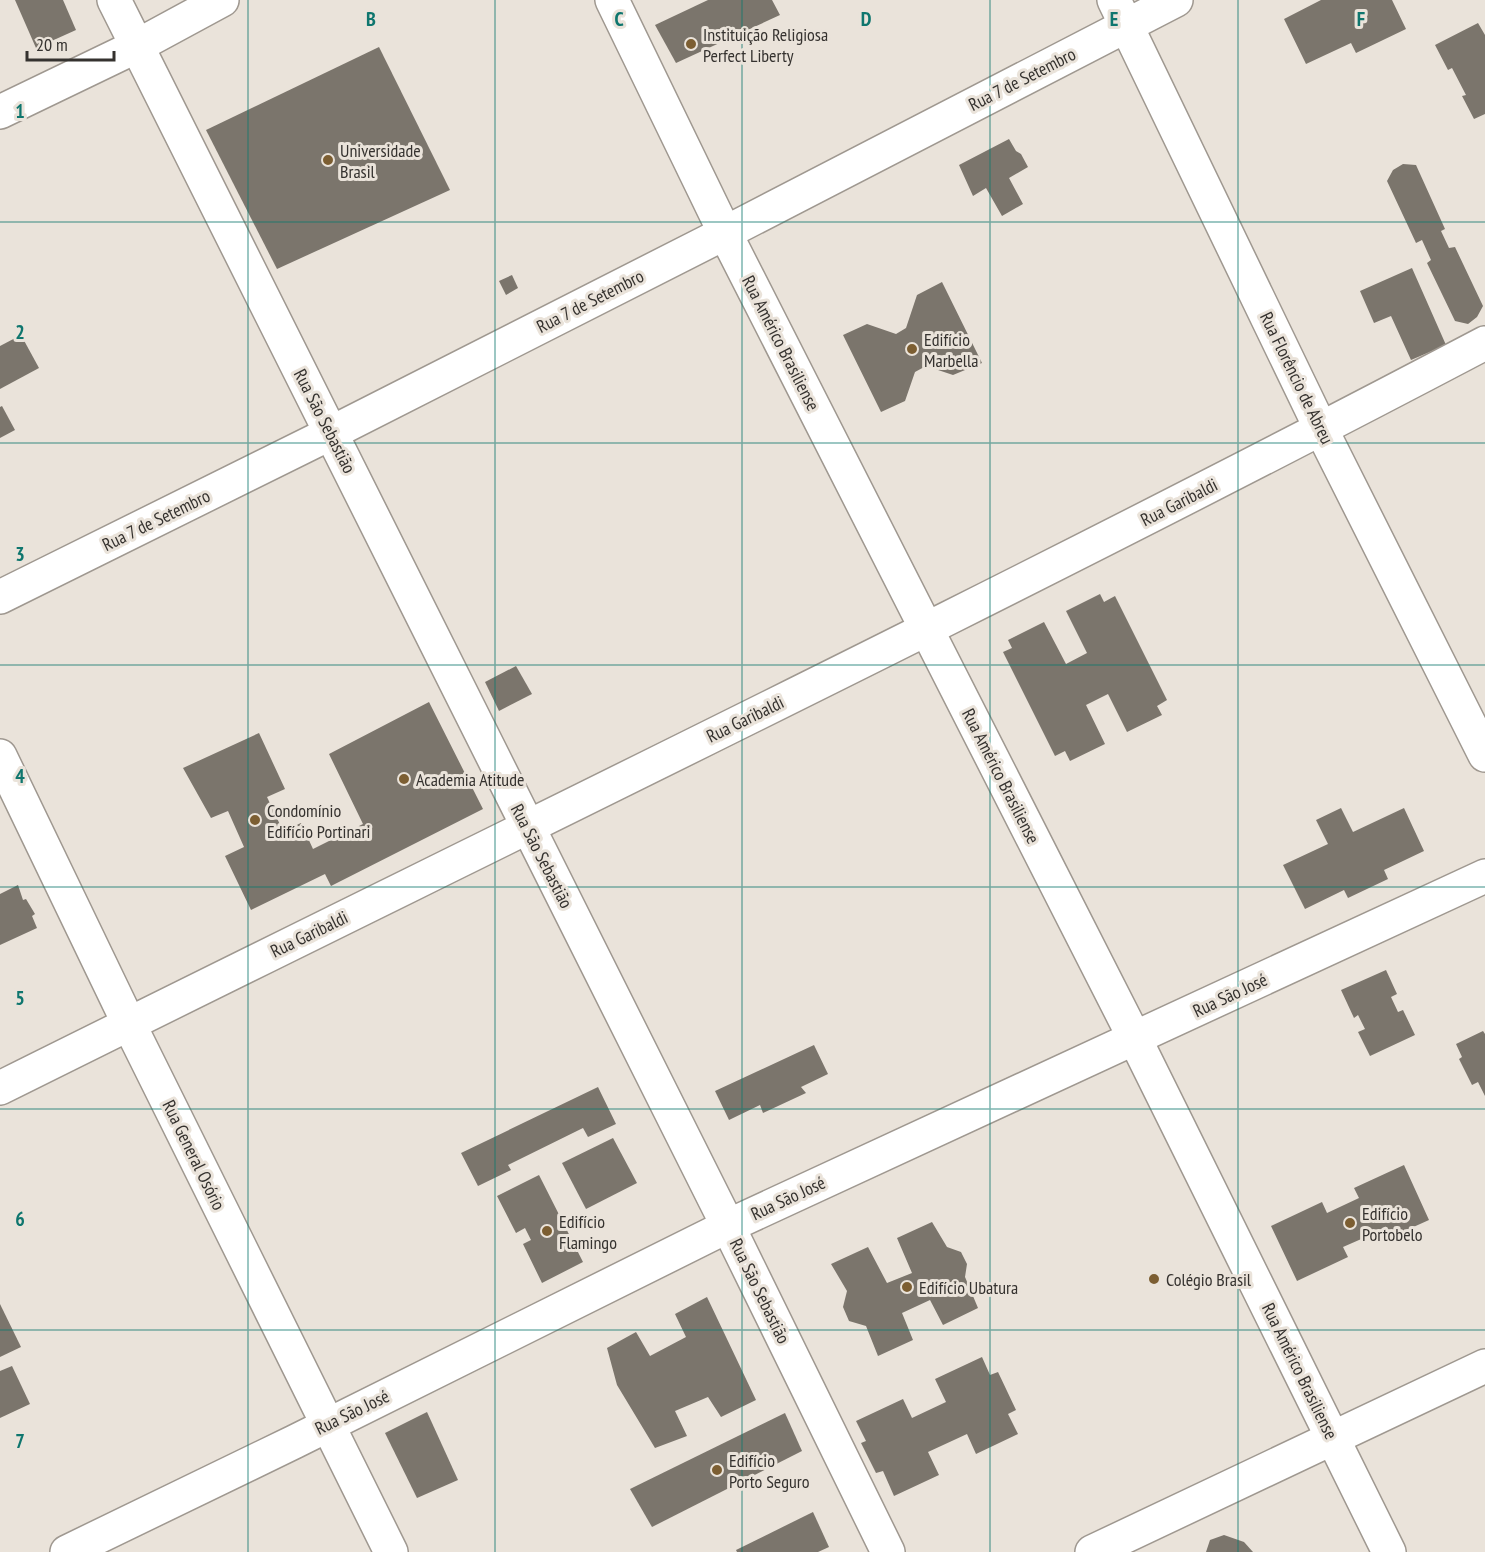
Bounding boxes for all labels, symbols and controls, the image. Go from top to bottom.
text: B [366,6,376,32]
text: C [614,6,624,32]
text: D [861,6,872,32]
text: E [1110,6,1118,32]
text: F [1357,6,1365,32]
place label: Instituição Religiosa Perfect Liberty [703,23,828,67]
scale bar [27,24,114,62]
text: 20 m [36,33,68,56]
marker: Instituição Religiosa Perfect Liberty [684,37,698,51]
street label: Rua 7 de Setembro [965,42,1080,116]
text: 1 [15,98,25,124]
place label: Universidade Brasil [340,139,421,183]
marker: Universidade Brasil [321,153,335,167]
street label: Rua 7 de Setembro [533,264,648,338]
street label: Rua Américo Brasiliense [737,272,825,414]
street label: Rua Florêncio de Abreu [1255,308,1339,448]
text: 2 [15,319,25,345]
place label: Edifício Marbella [924,328,978,372]
marker: Edifício Marbella [905,342,919,356]
street label: Rua São Sebastião [289,365,361,477]
street label: Rua Garibaldi [1137,473,1221,531]
street label: Rua 7 de Setembro [98,484,214,556]
text: 3 [15,541,25,567]
street label: Rua Garibaldi [703,690,787,748]
street label: Rua Américo Brasiliense [957,705,1045,847]
text: 4 [15,763,25,789]
place label: Academia Atitude [416,768,524,791]
marker: Academia Atitude [397,772,411,786]
place label: Condomínio Edifício Portinari [267,799,370,843]
street label: Rua São Sebastião [506,800,578,912]
marker: Condomínio Edifício Portinari [248,813,262,827]
street label: Rua Garibaldi [267,905,351,963]
street label: Rua São José [1189,968,1271,1022]
text: 5 [15,985,25,1011]
street label: Rua General Osório [157,1096,231,1214]
street label: Rua São José [747,1171,829,1225]
place label: Edifício Portobelo [1362,1202,1423,1246]
text: 6 [15,1206,25,1232]
place label: Edifício Flamingo [559,1210,617,1254]
marker: Edifício Portobelo [1343,1216,1357,1230]
marker: Edifício Flamingo [540,1224,554,1238]
street label: Rua São Sebastião [725,1235,795,1347]
place label: Colégio Brasil [1166,1268,1252,1291]
marker: Colégio Brasil [1147,1272,1161,1286]
place label: Edifício Ubatura [919,1276,1018,1299]
marker: Edifício Ubatura [900,1280,914,1294]
street label: Rua Américo Brasiliense [1257,1299,1343,1443]
street label: Rua São José [311,1384,393,1440]
text: 7 [15,1428,25,1454]
place label: Edifício Porto Seguro [729,1449,810,1493]
marker: Edifício Porto Seguro [710,1463,724,1477]

